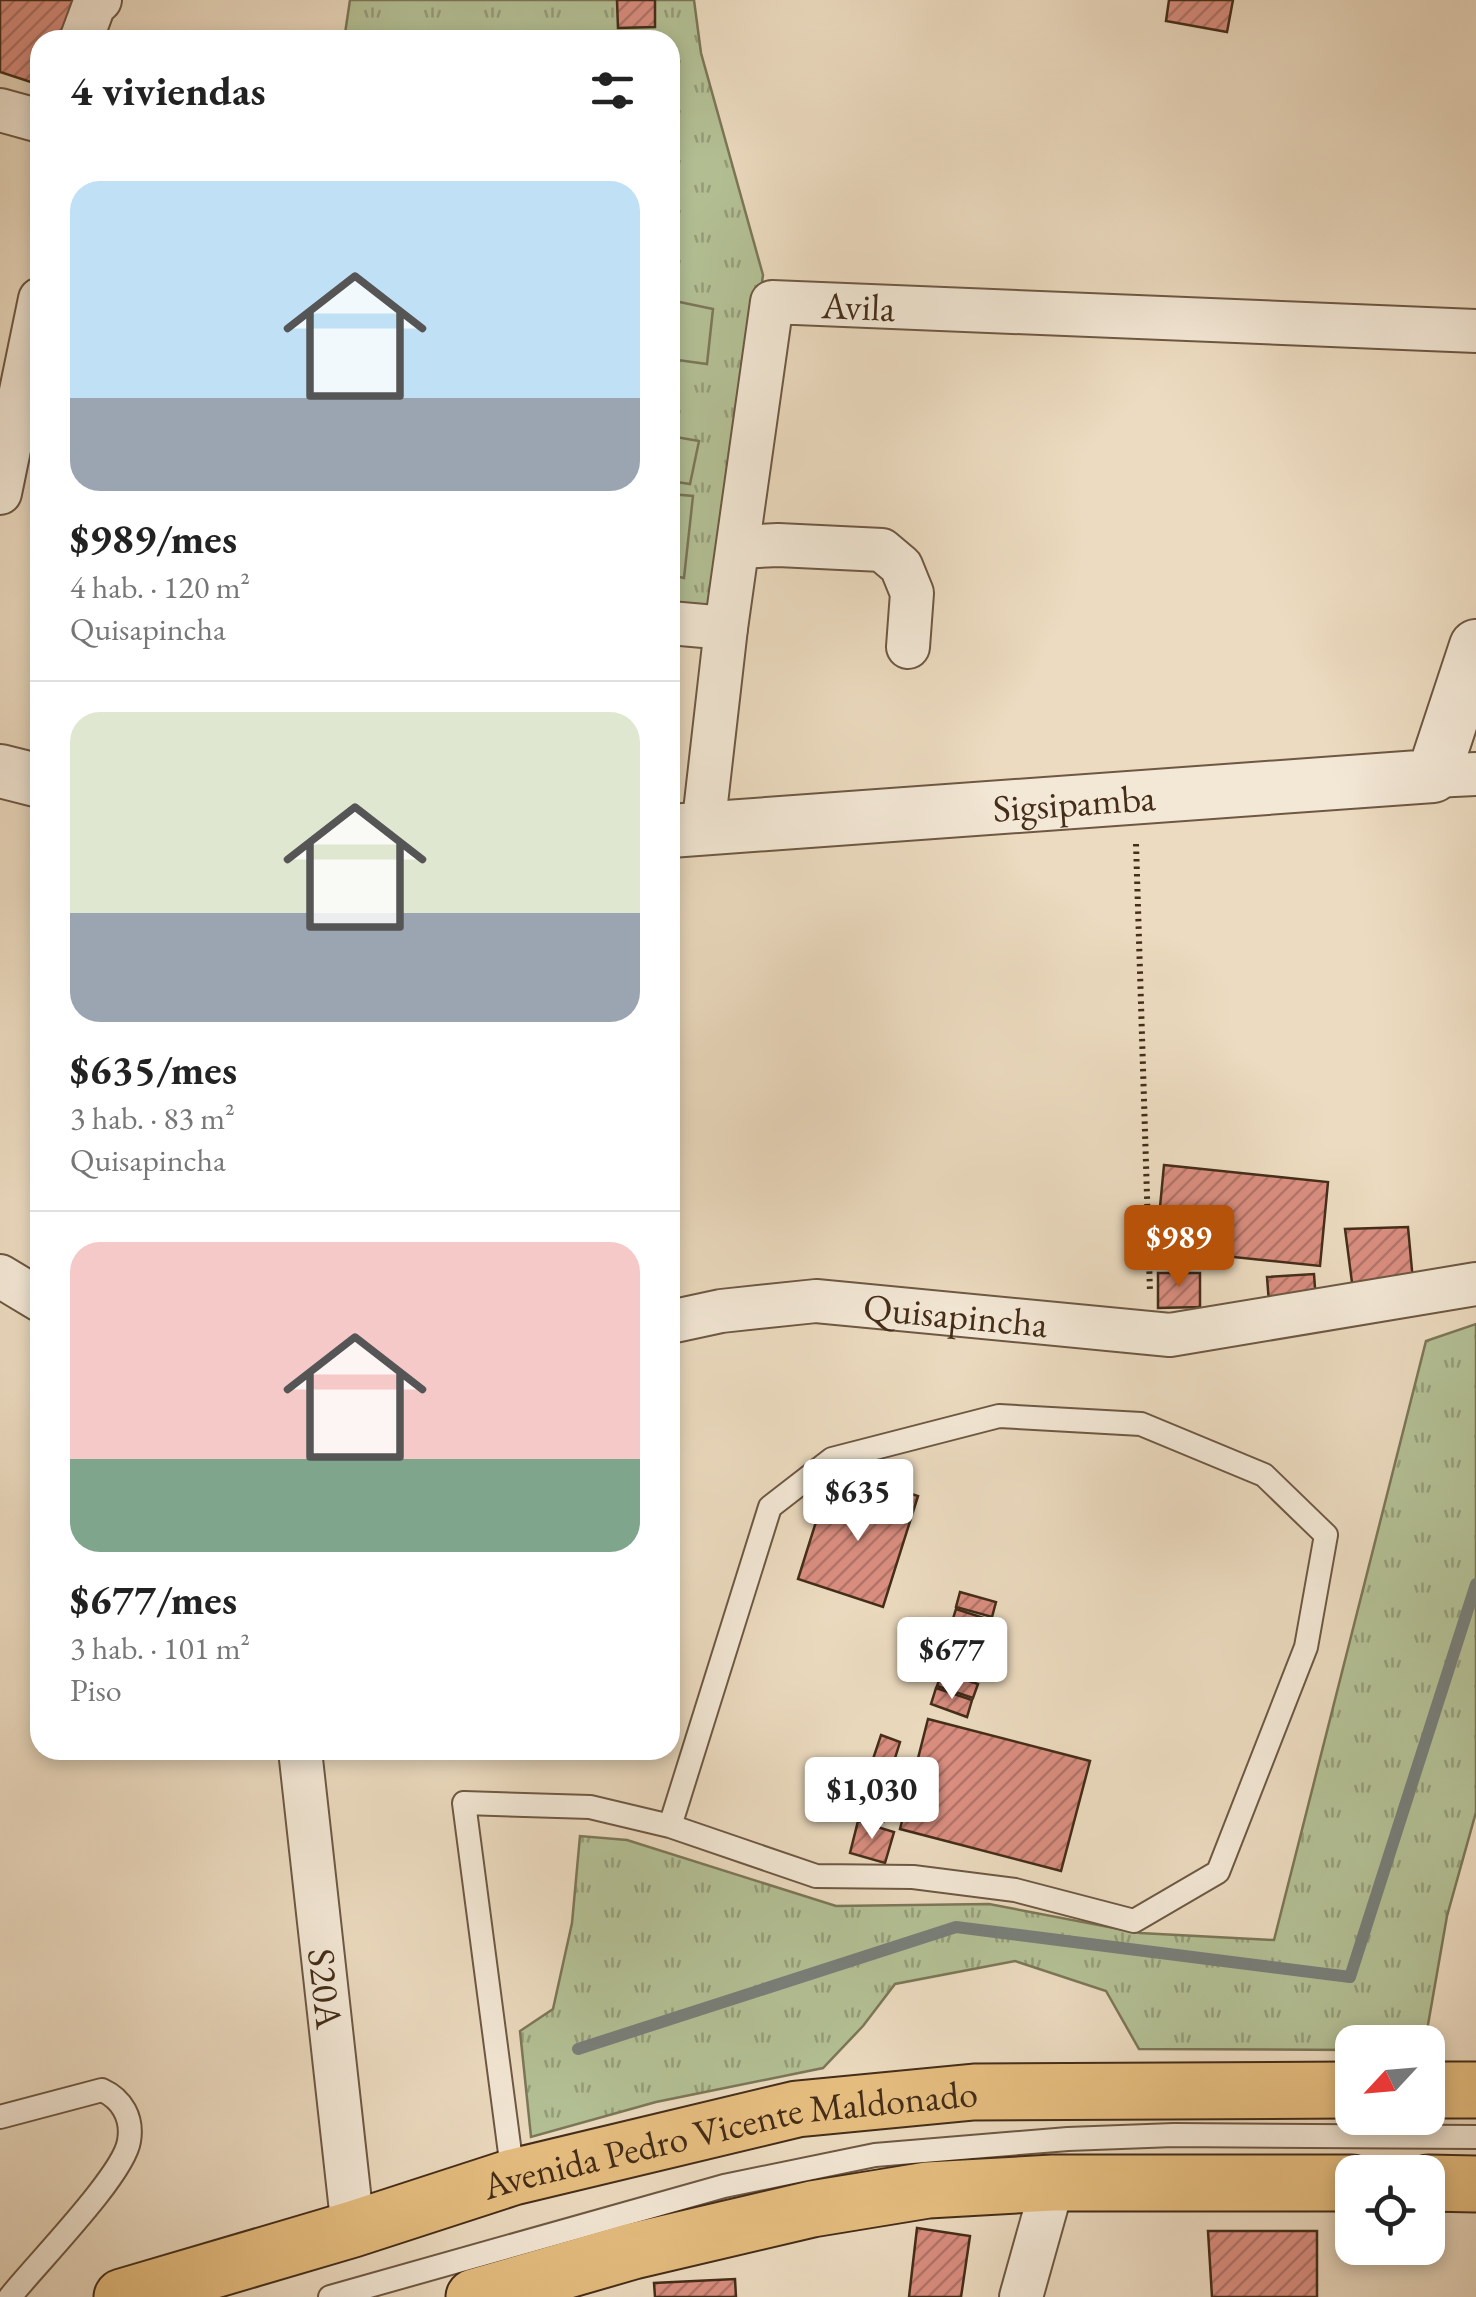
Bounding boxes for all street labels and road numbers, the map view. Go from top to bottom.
street label: Avila [819,280,897,332]
street label: Sigsipamba [991,772,1158,832]
street label: Quisapincha [861,1281,1051,1348]
street label: S20A [298,1946,355,2032]
street label: Avenida Pedro Vicente Maldonado [475,2067,980,2210]

